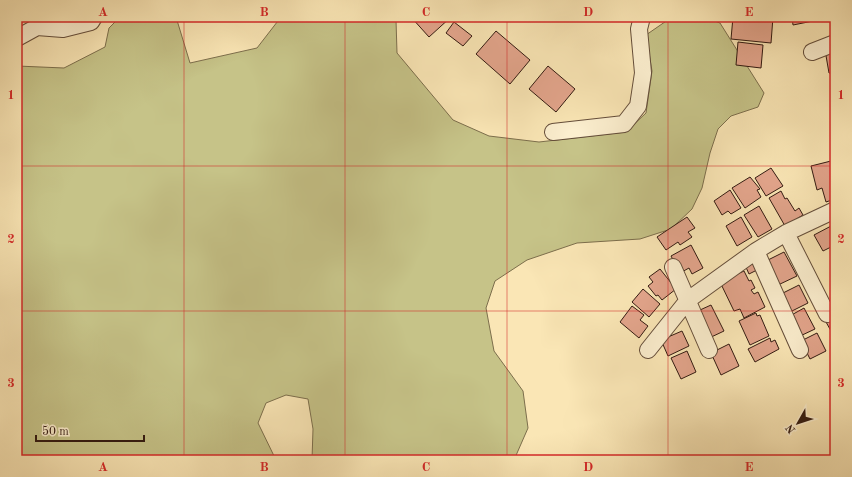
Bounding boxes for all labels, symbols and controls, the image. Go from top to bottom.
text: A [98,6,108,19]
text: B [259,6,269,19]
text: C [422,6,430,19]
text: D [583,6,593,19]
text: E [745,6,754,19]
text: 1 [7,89,15,102]
text: 1 [837,89,845,102]
text: 2 [7,233,15,246]
text: 2 [837,233,845,246]
text: 3 [7,377,15,390]
text: 3 [837,377,845,390]
north arrow [778,403,818,443]
scale bar [36,417,144,443]
text: N [784,421,798,435]
text: 50 m [42,425,69,438]
text: A [98,461,108,474]
text: B [259,461,269,474]
text: C [422,461,430,474]
text: D [583,461,593,474]
text: E [745,461,754,474]

